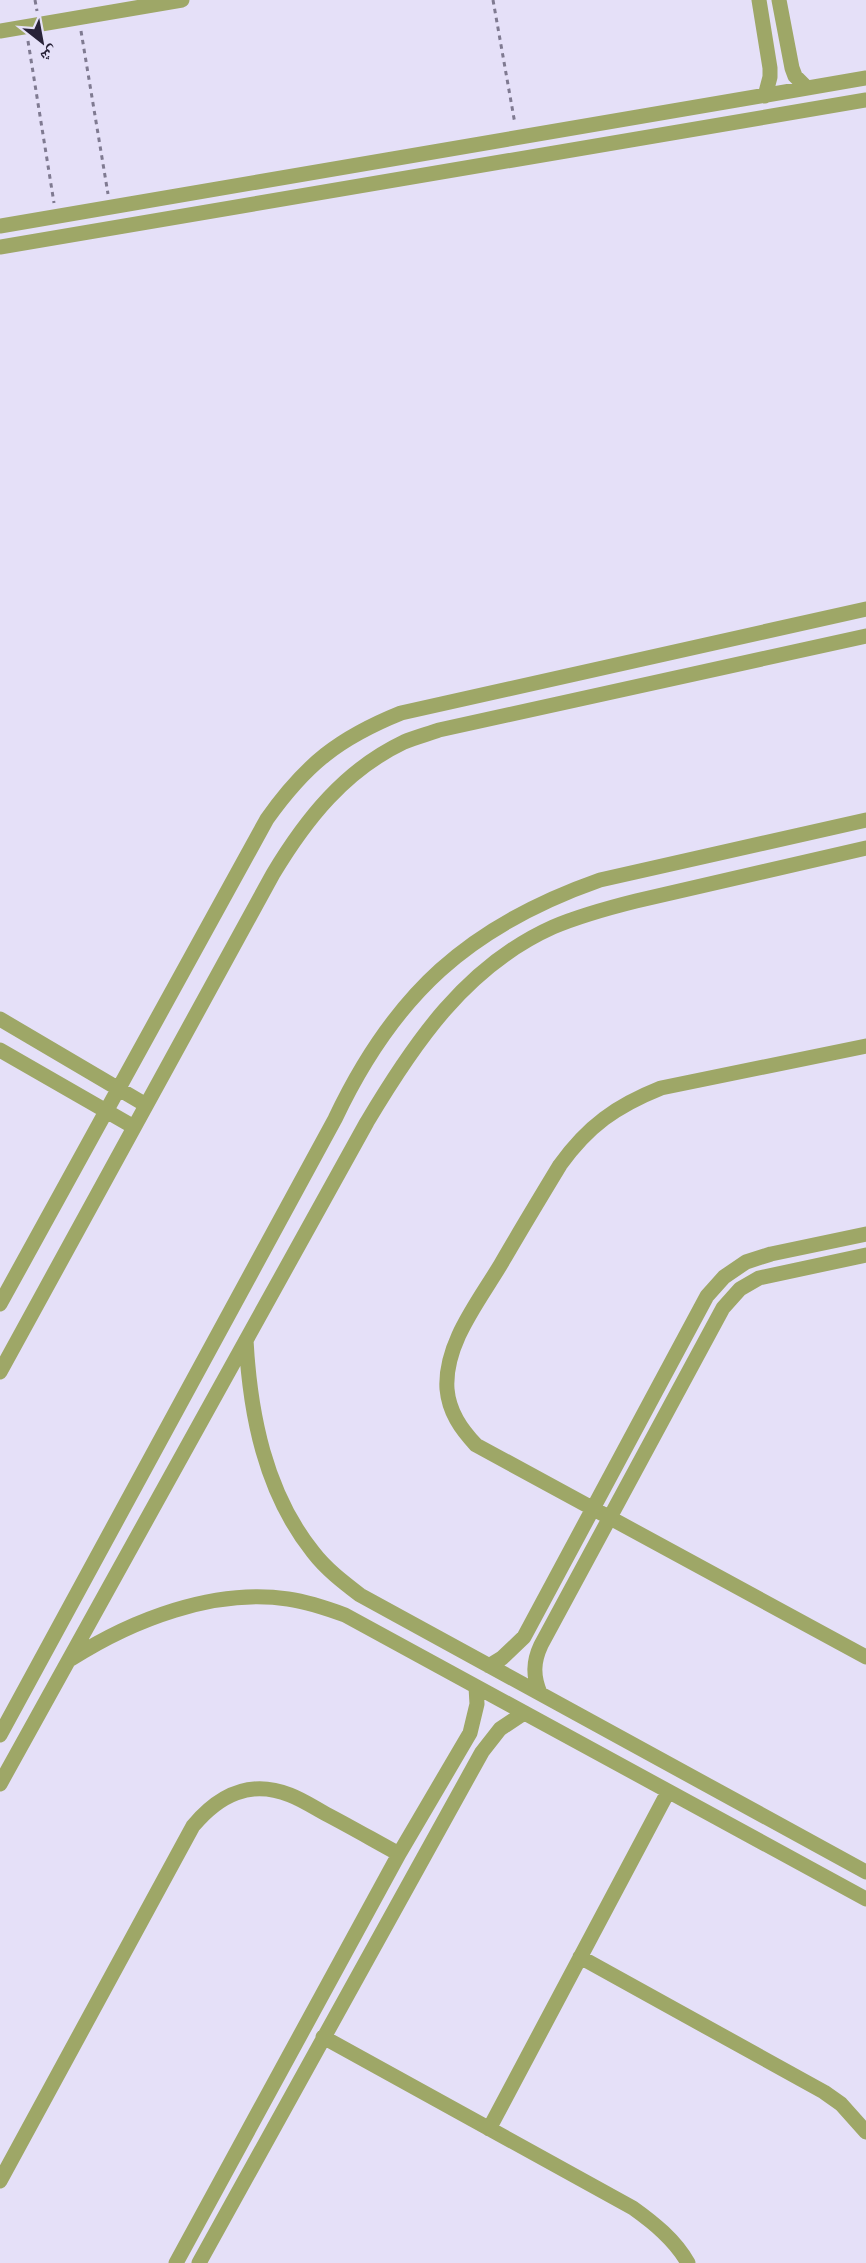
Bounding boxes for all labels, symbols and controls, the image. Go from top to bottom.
north arrow [12,12,72,72]
text: ش [36,40,63,69]

